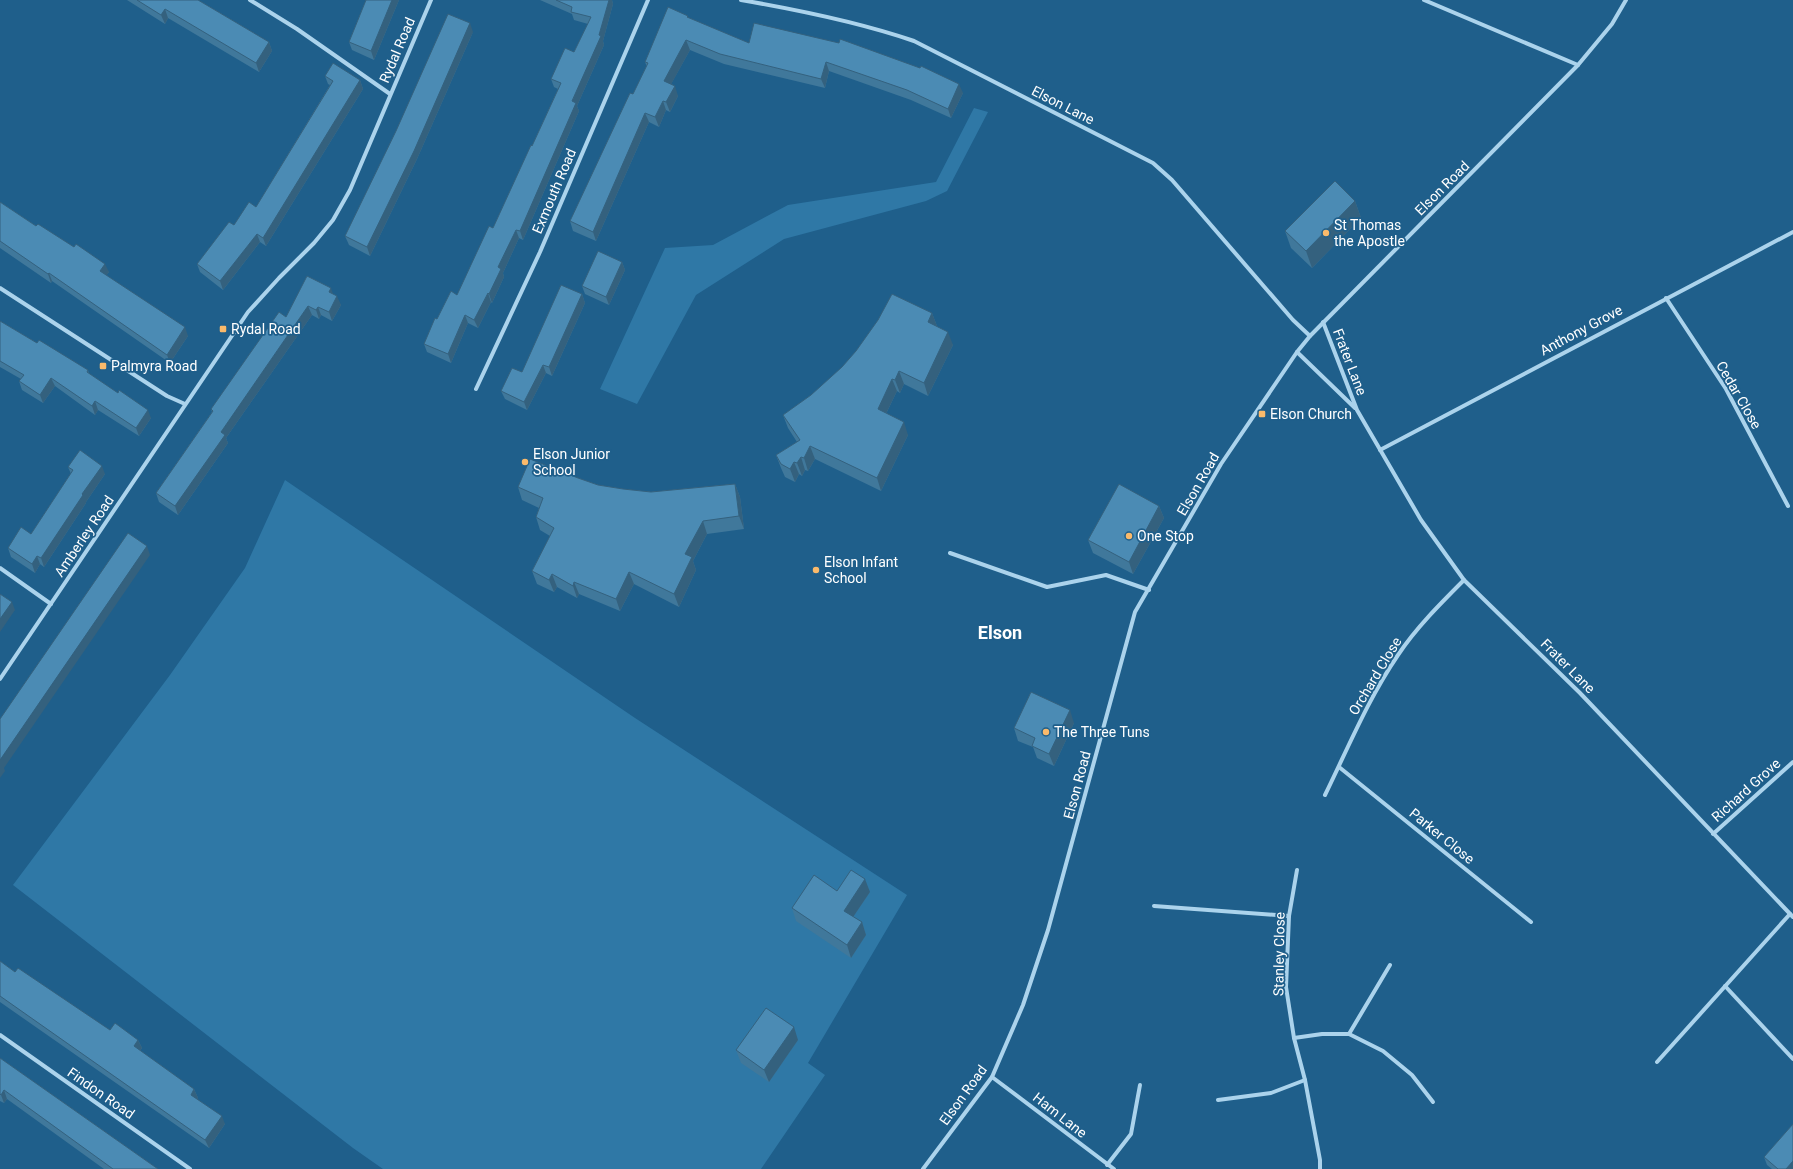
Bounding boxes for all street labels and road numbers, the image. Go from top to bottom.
street label: Rydal Road [376,15,418,85]
street label: Elson Lane [1029,82,1097,128]
street label: Exmouth Road [529,146,579,236]
street label: Elson Road [1412,158,1472,218]
street label: Anthony Grove [1537,302,1625,358]
street label: Frater Lane [1330,326,1370,398]
street label: Cedar Close [1713,358,1765,432]
street label: Elson Road [1174,450,1222,518]
street label: Amberley Road [51,492,117,580]
street label: Orchard Close [1345,634,1405,718]
street label: Frater Lane [1538,636,1598,696]
street label: Elson Road [1060,749,1094,821]
street label: Richard Grove [1708,755,1784,825]
street label: Parker Close [1406,805,1478,867]
street label: Stanley Close [1270,912,1288,996]
street label: Elson Road [936,1062,990,1128]
street label: Findon Road [64,1064,138,1122]
street label: Ham Lane [1030,1089,1090,1141]

